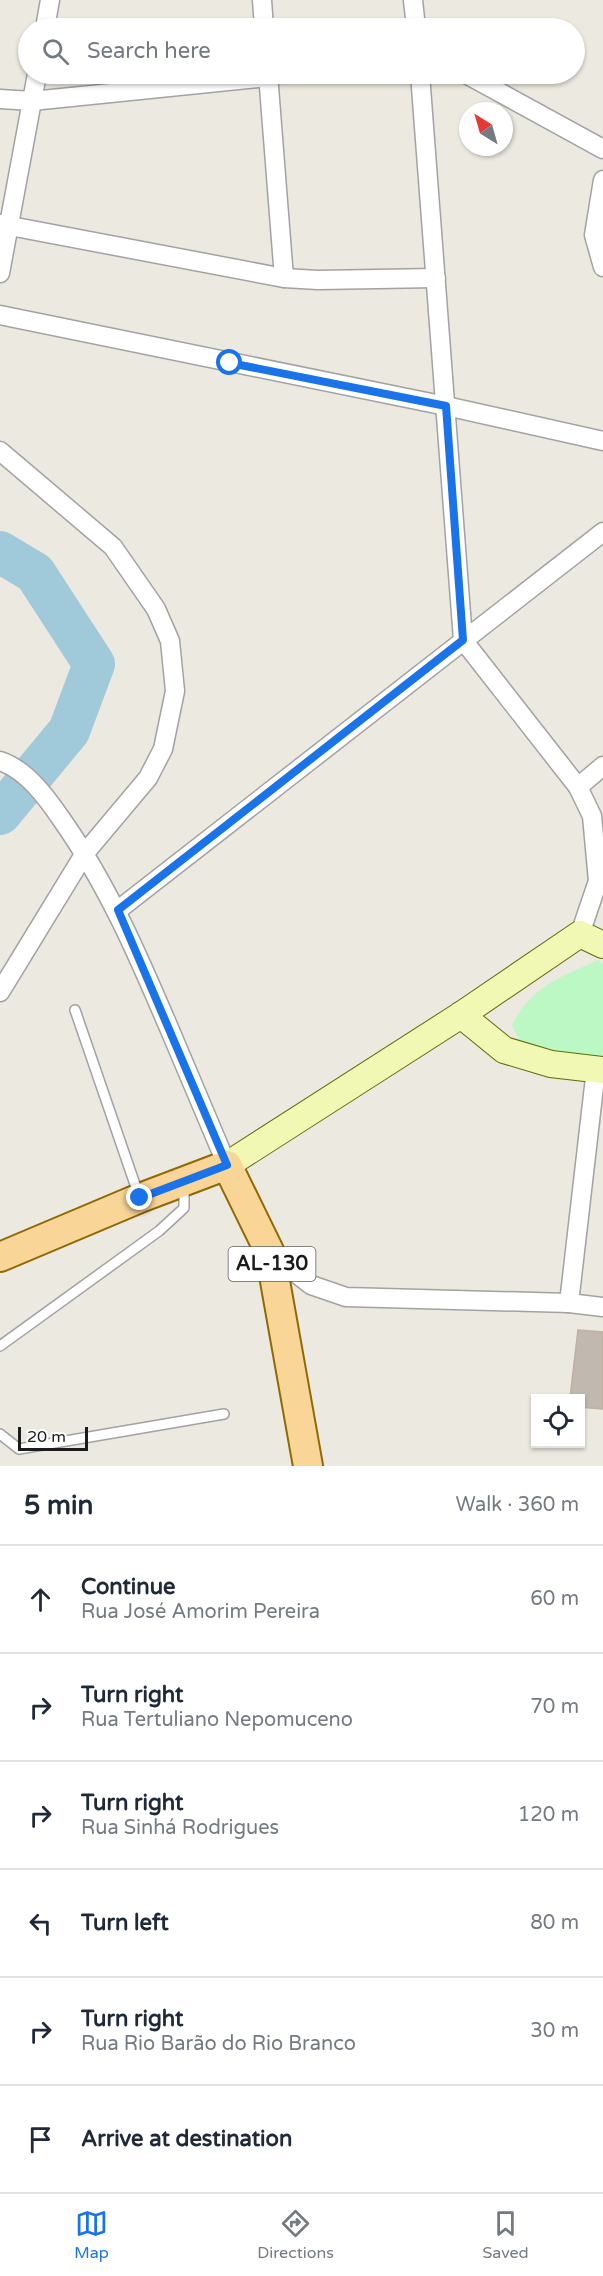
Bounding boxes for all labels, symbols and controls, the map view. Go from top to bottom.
search box [18,18,585,84]
icon: search [39,35,72,68]
text: Search here [87,38,211,64]
north arrow [459,102,513,156]
route start [216,349,242,375]
route end [126,1184,152,1210]
road number: AL-130 [228,1247,316,1281]
map controls [531,1394,585,1448]
button: locate [531,1394,585,1448]
scale bar [18,1424,88,1452]
text: 20 m [27,1427,66,1447]
text: 5 min [24,1490,93,1521]
text: Walk · 360 m [456,1493,579,1517]
text: Continue [81,1574,176,1600]
icon: ahead [24,1583,57,1616]
text: 60 m [530,1587,579,1611]
text: Rua José Amorim Pereira [81,1600,320,1624]
text: Turn right [81,1682,183,1708]
icon: right [24,1691,57,1724]
text: 70 m [530,1695,579,1719]
text: Rua Tertuliano Nepomuceno [81,1708,353,1732]
text: Turn right [81,1790,183,1816]
icon: right [24,1799,57,1832]
text: 120 m [518,1803,579,1827]
text: Rua Sinhá Rodrigues [81,1816,279,1840]
icon: left [24,1907,57,1940]
text: Turn left [81,1910,169,1936]
text: 80 m [530,1911,579,1935]
text: Turn right [81,2006,183,2032]
icon: right [24,2015,57,2048]
text: 30 m [530,2019,579,2043]
text: Rua Rio Barão do Rio Branco [81,2032,356,2056]
icon: arrive [24,2123,57,2156]
text: Arrive at destination [81,2126,292,2152]
tab: Map [74,2207,109,2263]
tab: Directions [257,2207,334,2263]
tab: Saved [482,2207,529,2263]

